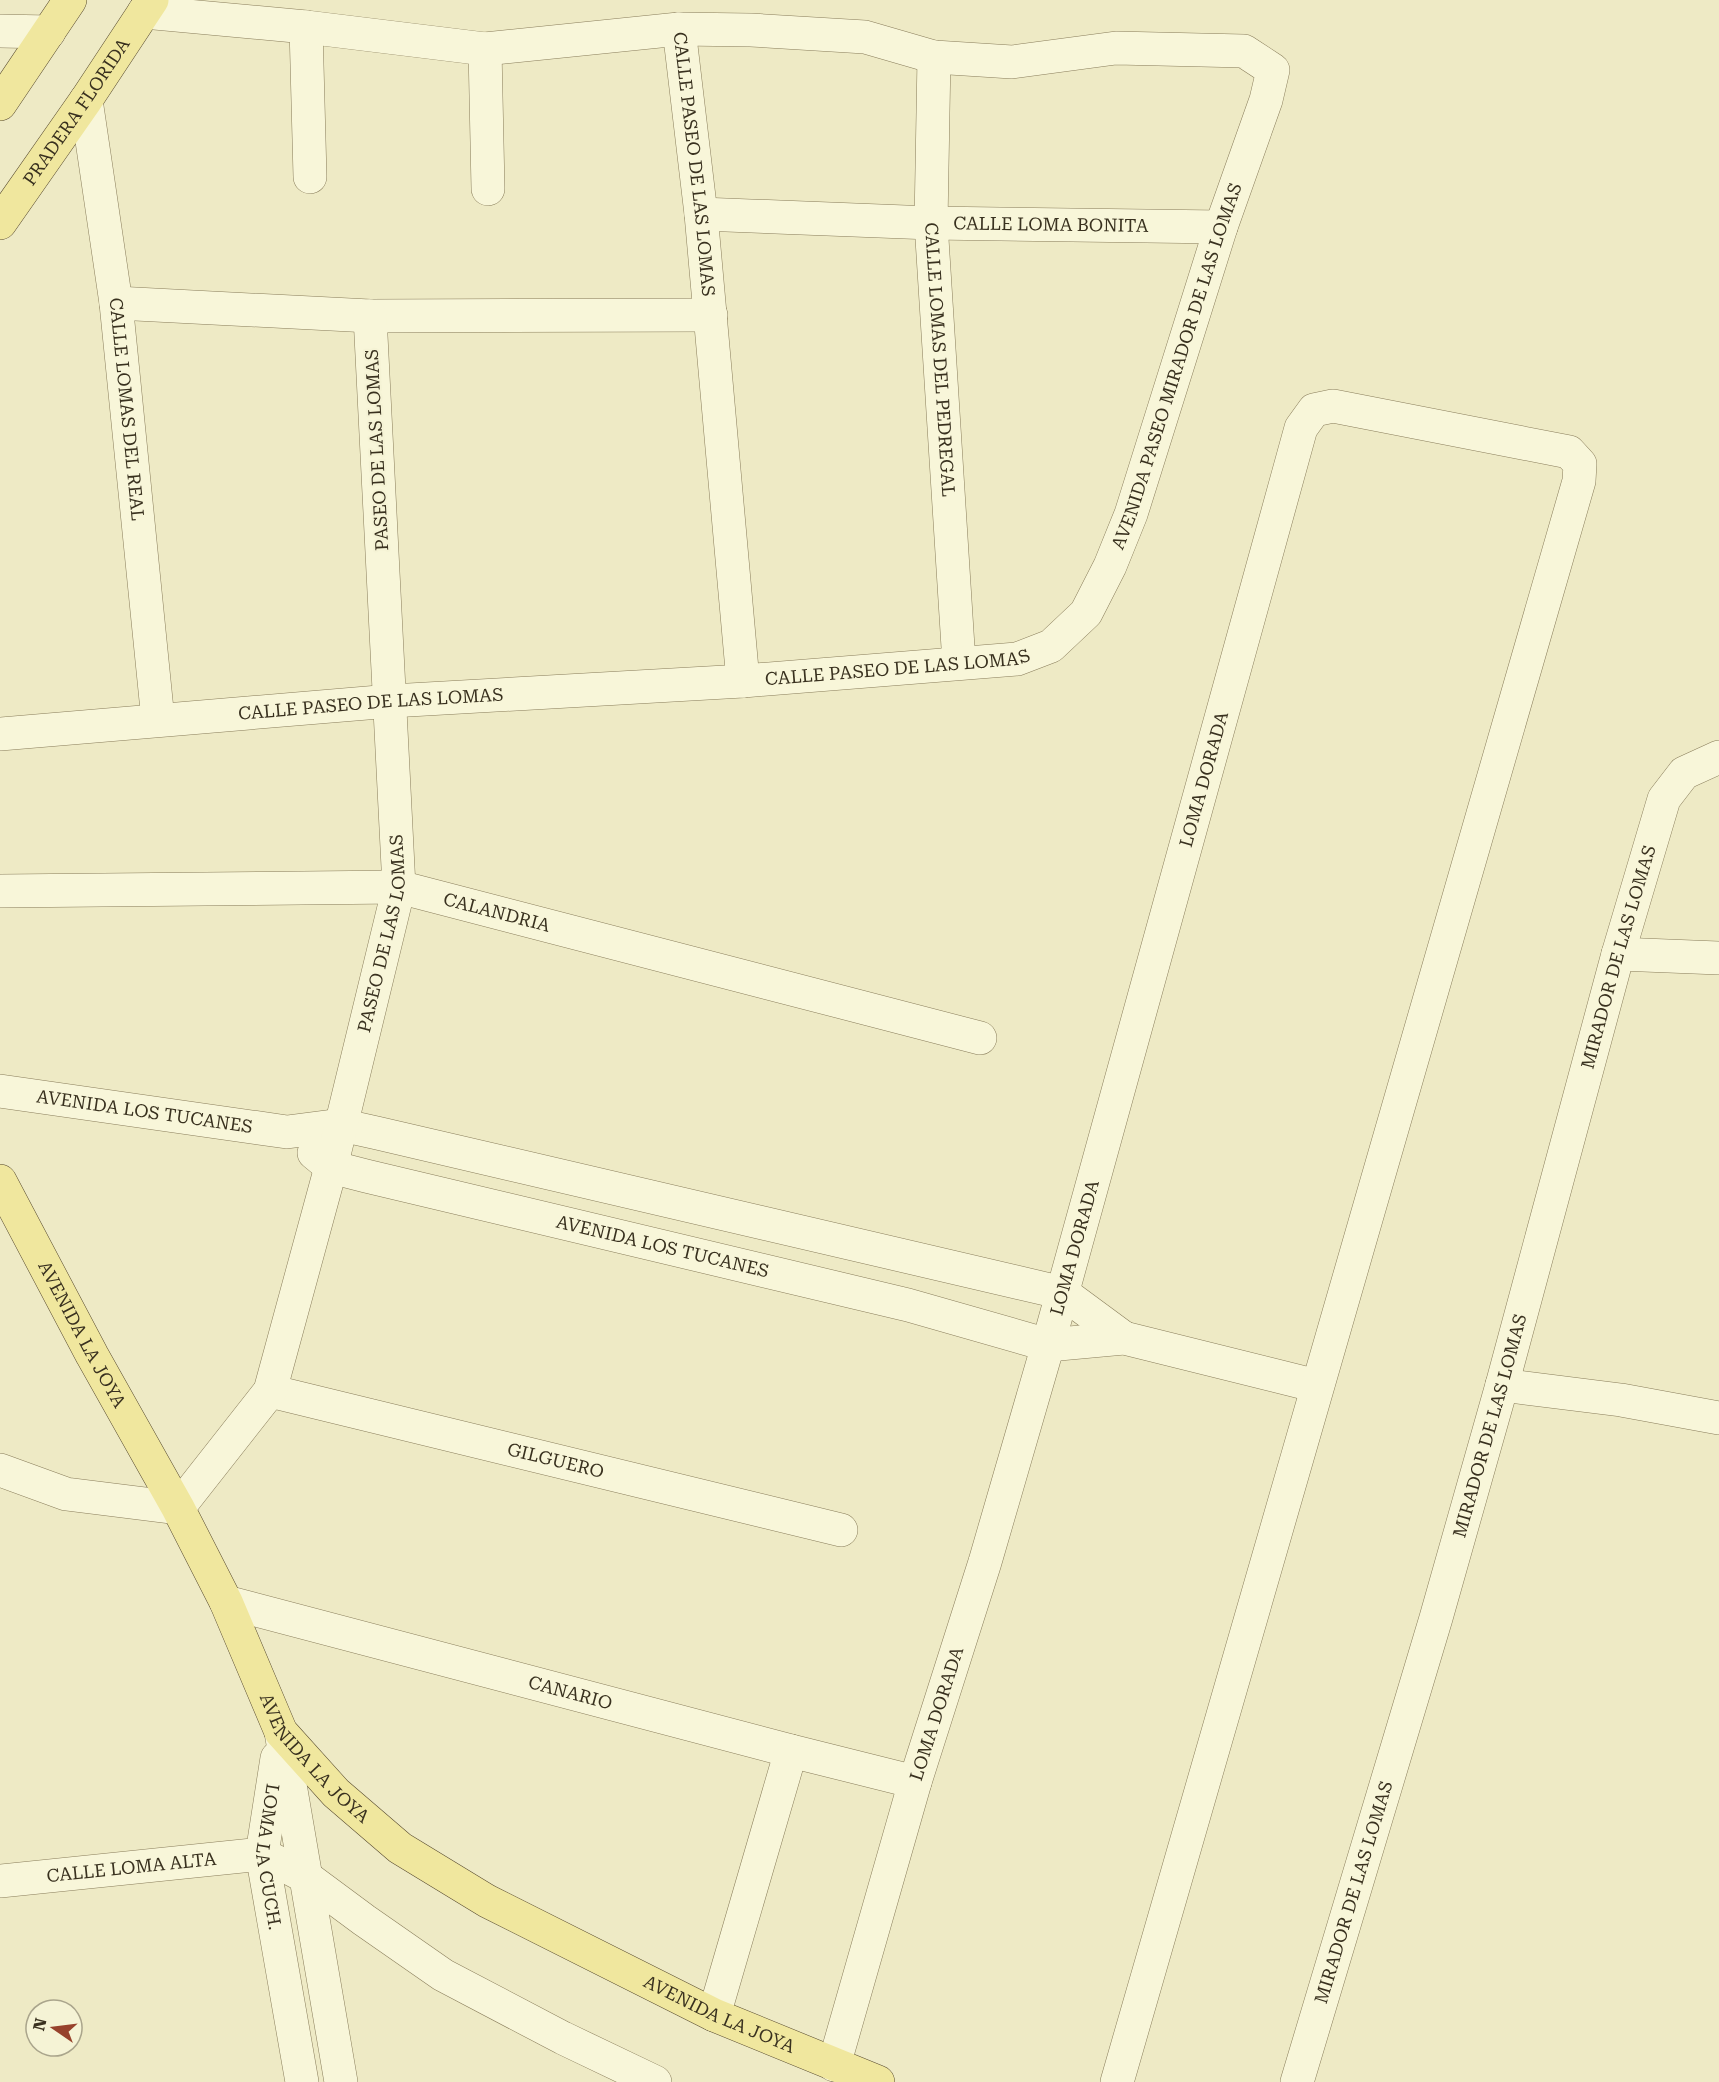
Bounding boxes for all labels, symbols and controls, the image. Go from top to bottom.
street label: CALLE PASEO DE LAS LOMAS [669,31,719,297]
street label: PRADERA FLORIDA [19,34,134,189]
street label: AVENIDA PASEO MIRADOR DE LAS LOMAS [1107,180,1246,552]
street label: CALLE LOMA BONITA [953,212,1149,236]
street label: CALLE LOMAS DEL PEDREGAL [921,222,959,498]
street label: CALLE LOMAS DEL REAL [106,297,149,522]
street label: PASEO DE LAS LOMAS [361,349,392,551]
street label: CALLE PASEO DE LAS LOMAS [764,644,1033,689]
street label: CALLE PASEO DE LAS LOMAS [237,684,504,724]
street label: LOMA DORADA [1175,709,1232,849]
street label: PASEO DE LAS LOMAS [353,834,409,1034]
street label: MIRADOR DE LAS LOMAS [1577,843,1660,1071]
street label: CALANDRIA [441,888,553,936]
street label: AVENIDA LOS TUCANES [35,1085,254,1137]
street label: LOMA DORADA [1046,1177,1103,1318]
street label: AVENIDA LOS TUCANES [554,1211,771,1282]
street label: AVENIDA LA JOYA [34,1257,131,1412]
street label: MIRADOR DE LAS LOMAS [1448,1312,1531,1540]
street label: GILGUERO [505,1438,606,1482]
street label: LOMA DORADA [905,1644,968,1783]
street label: CANARIO [526,1671,615,1713]
street label: AVENIDA LA JOYA [256,1690,374,1827]
street label: MIRADOR DE LAS LOMAS [1310,1778,1397,2006]
street label: LOMA LA CUCH. [252,1782,286,1931]
street label: CALLE LOMA ALTA [45,1848,218,1886]
street label: AVENIDA LA JOYA [640,1971,798,2057]
north arrow [24,1998,84,2058]
text: N [29,2016,51,2033]

